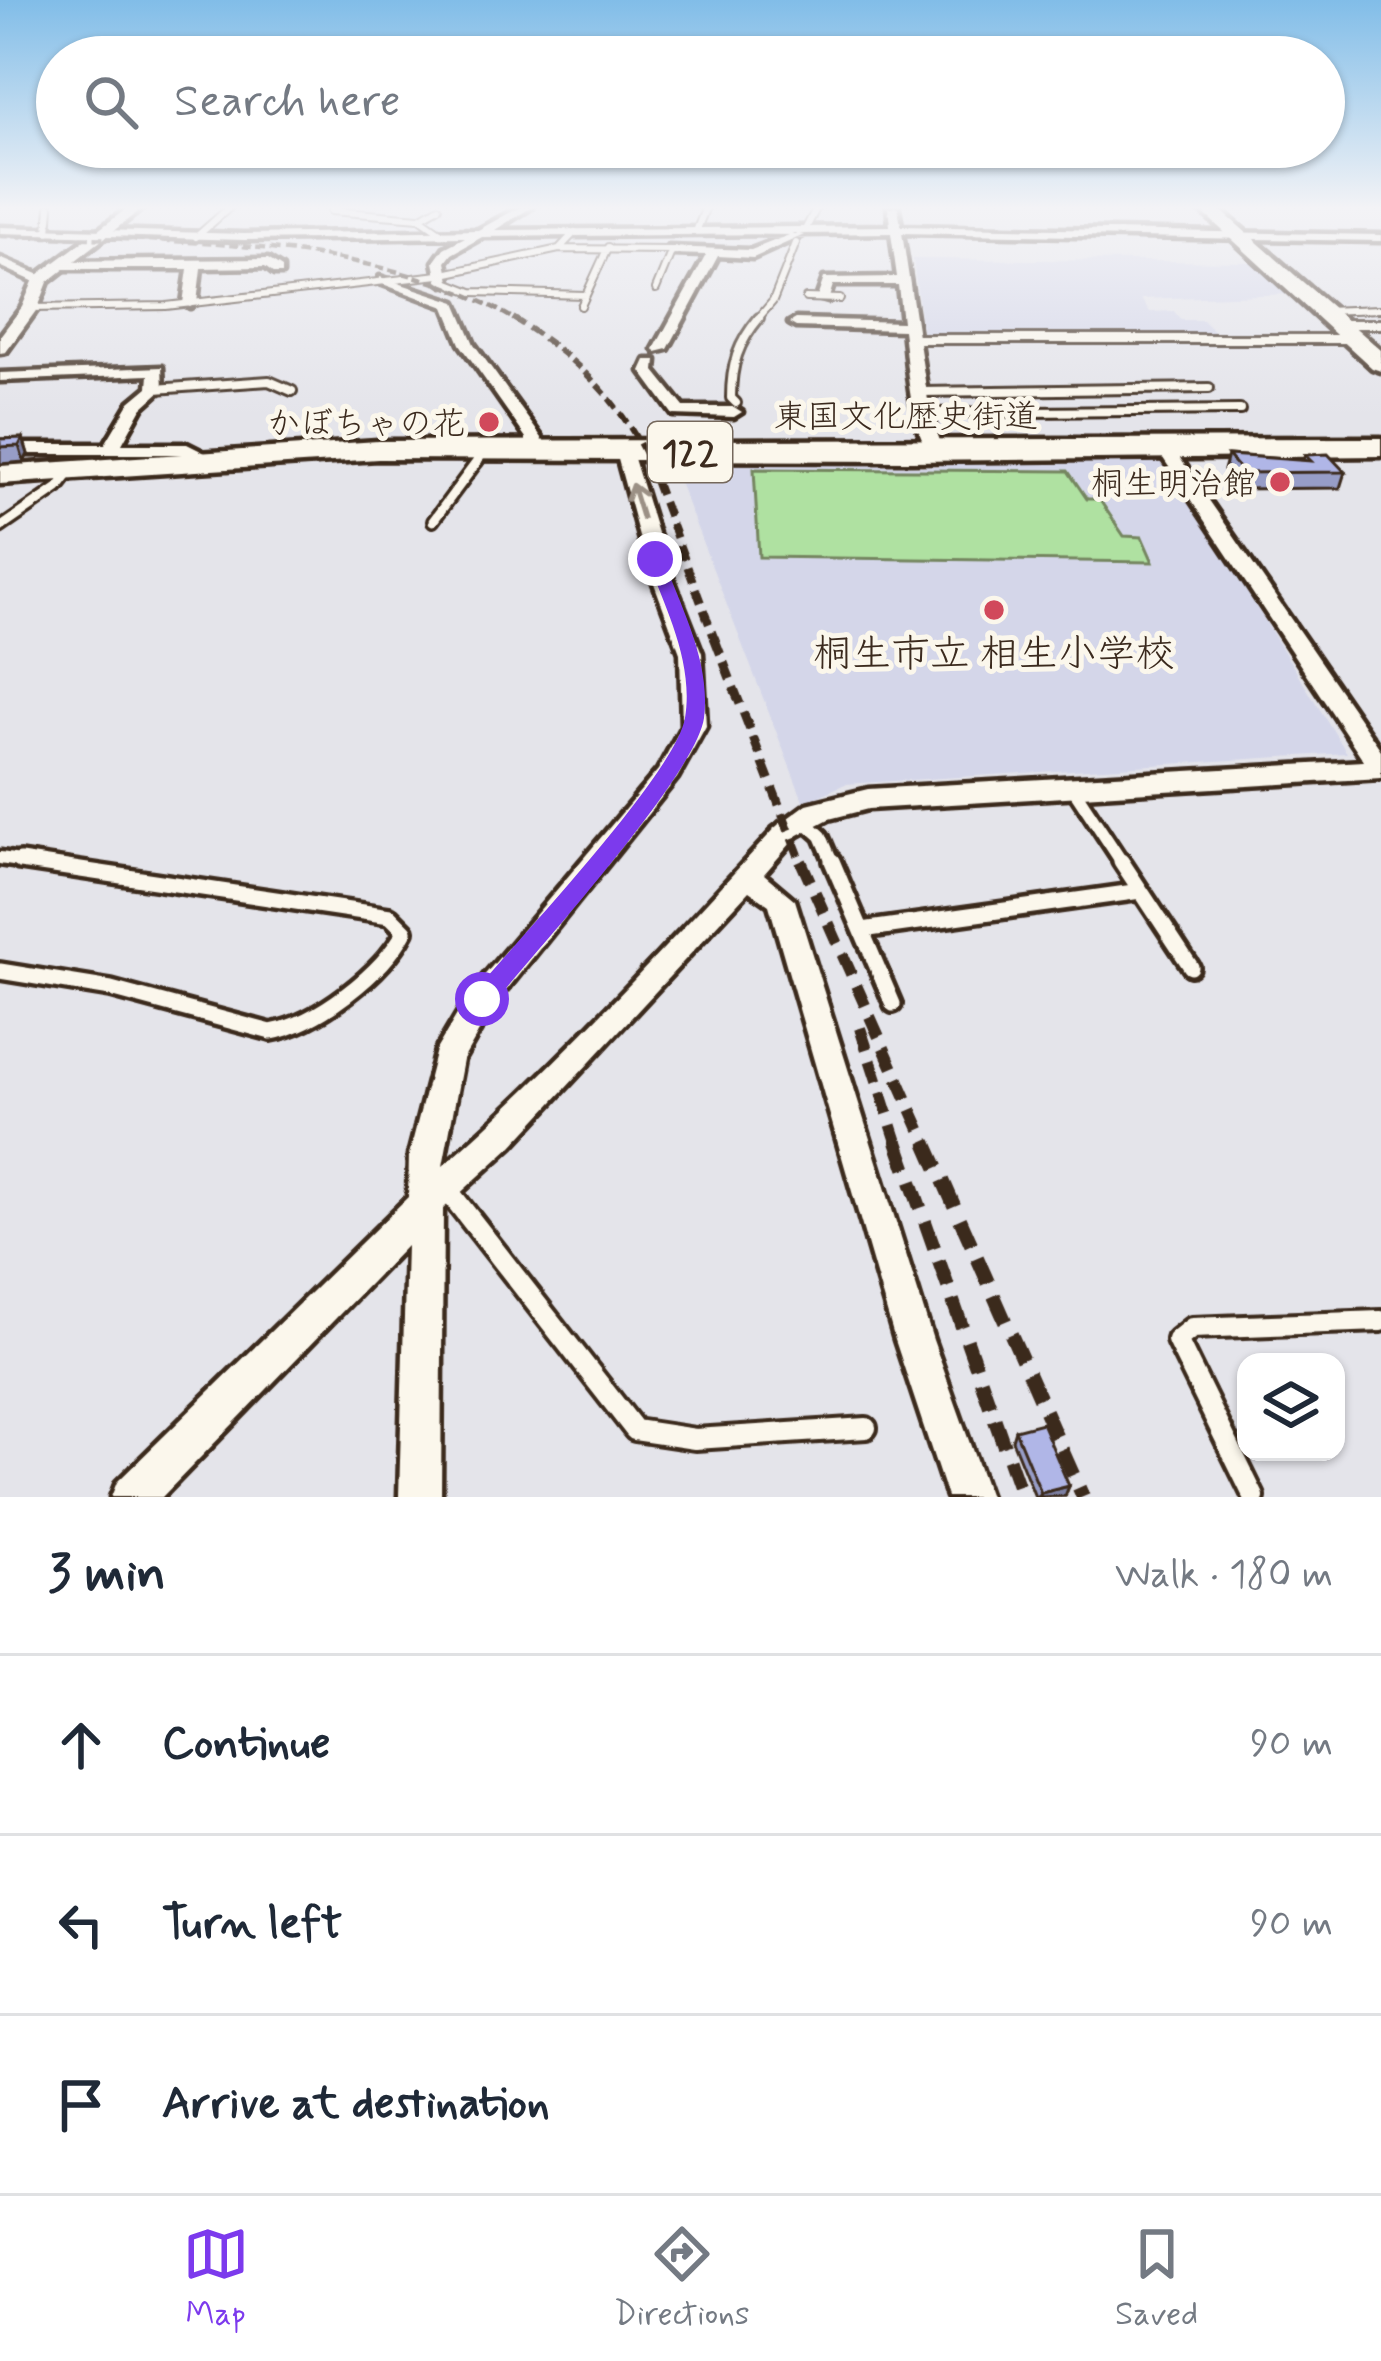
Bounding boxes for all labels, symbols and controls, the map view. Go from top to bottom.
search box [36,36,1345,168]
icon: search [78,69,144,135]
text: Search here [174,73,401,132]
street label: 東国文化歴史街道 [774,396,1038,440]
place label: かぼちゃの花 [267,403,465,447]
marker: かぼちゃの花 [476,409,502,435]
road number: 122 [648,422,732,482]
place label: 桐生明治館 [1091,463,1256,507]
marker: 桐生明治館 [1267,469,1293,495]
one-way arrow [625,483,647,521]
route end [628,532,682,586]
marker: 桐生市立 相生小学校 [981,597,1007,623]
place label: 桐生市立 相生小学校 [813,630,1175,681]
route start [455,972,509,1026]
map controls [1237,1353,1345,1461]
button: layers [1237,1353,1345,1461]
text: 3 min [48,1542,166,1608]
text: Walk · 180 m [1115,1550,1333,1601]
icon: ahead [48,1712,114,1778]
text: Continue [162,1715,330,1774]
text: 90 m [1250,1719,1333,1770]
icon: left [48,1892,114,1958]
text: Turn left [162,1895,342,1954]
text: 90 m [1250,1899,1333,1950]
icon: arrive [48,2072,114,2138]
text: Arrive at destination [162,2075,550,2134]
tab: Map [183,2221,249,2337]
tab: Directions [614,2221,750,2337]
tab: Saved [1115,2221,1198,2337]

